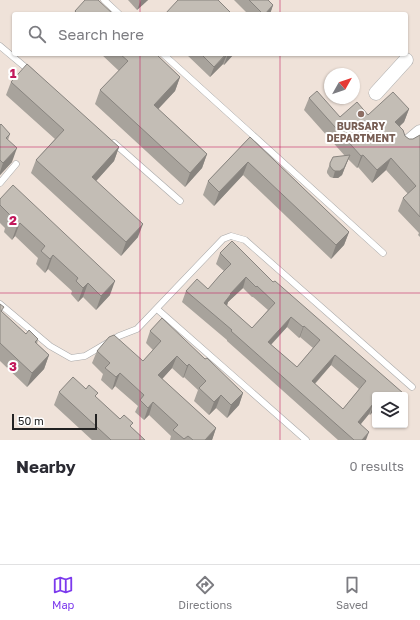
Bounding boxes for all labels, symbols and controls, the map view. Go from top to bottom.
search box [12,12,408,56]
icon: search [26,23,48,45]
text: Search here [58,25,144,43]
text: 1 [10,65,17,81]
north arrow [324,68,360,104]
marker: BURSARY DEPARTMENT [356,109,366,119]
place label: BURSARY DEPARTMENT [326,120,396,144]
text: 2 [9,212,17,228]
text: 3 [9,358,17,374]
map controls [372,392,408,428]
button: layers [372,392,408,428]
scale bar [12,412,97,431]
text: 50 m [18,414,44,427]
text: Nearby [16,456,76,477]
text: 0 results [349,458,404,474]
tab: Map [52,574,74,611]
tab: Directions [178,574,232,611]
tab: Saved [336,574,368,611]

